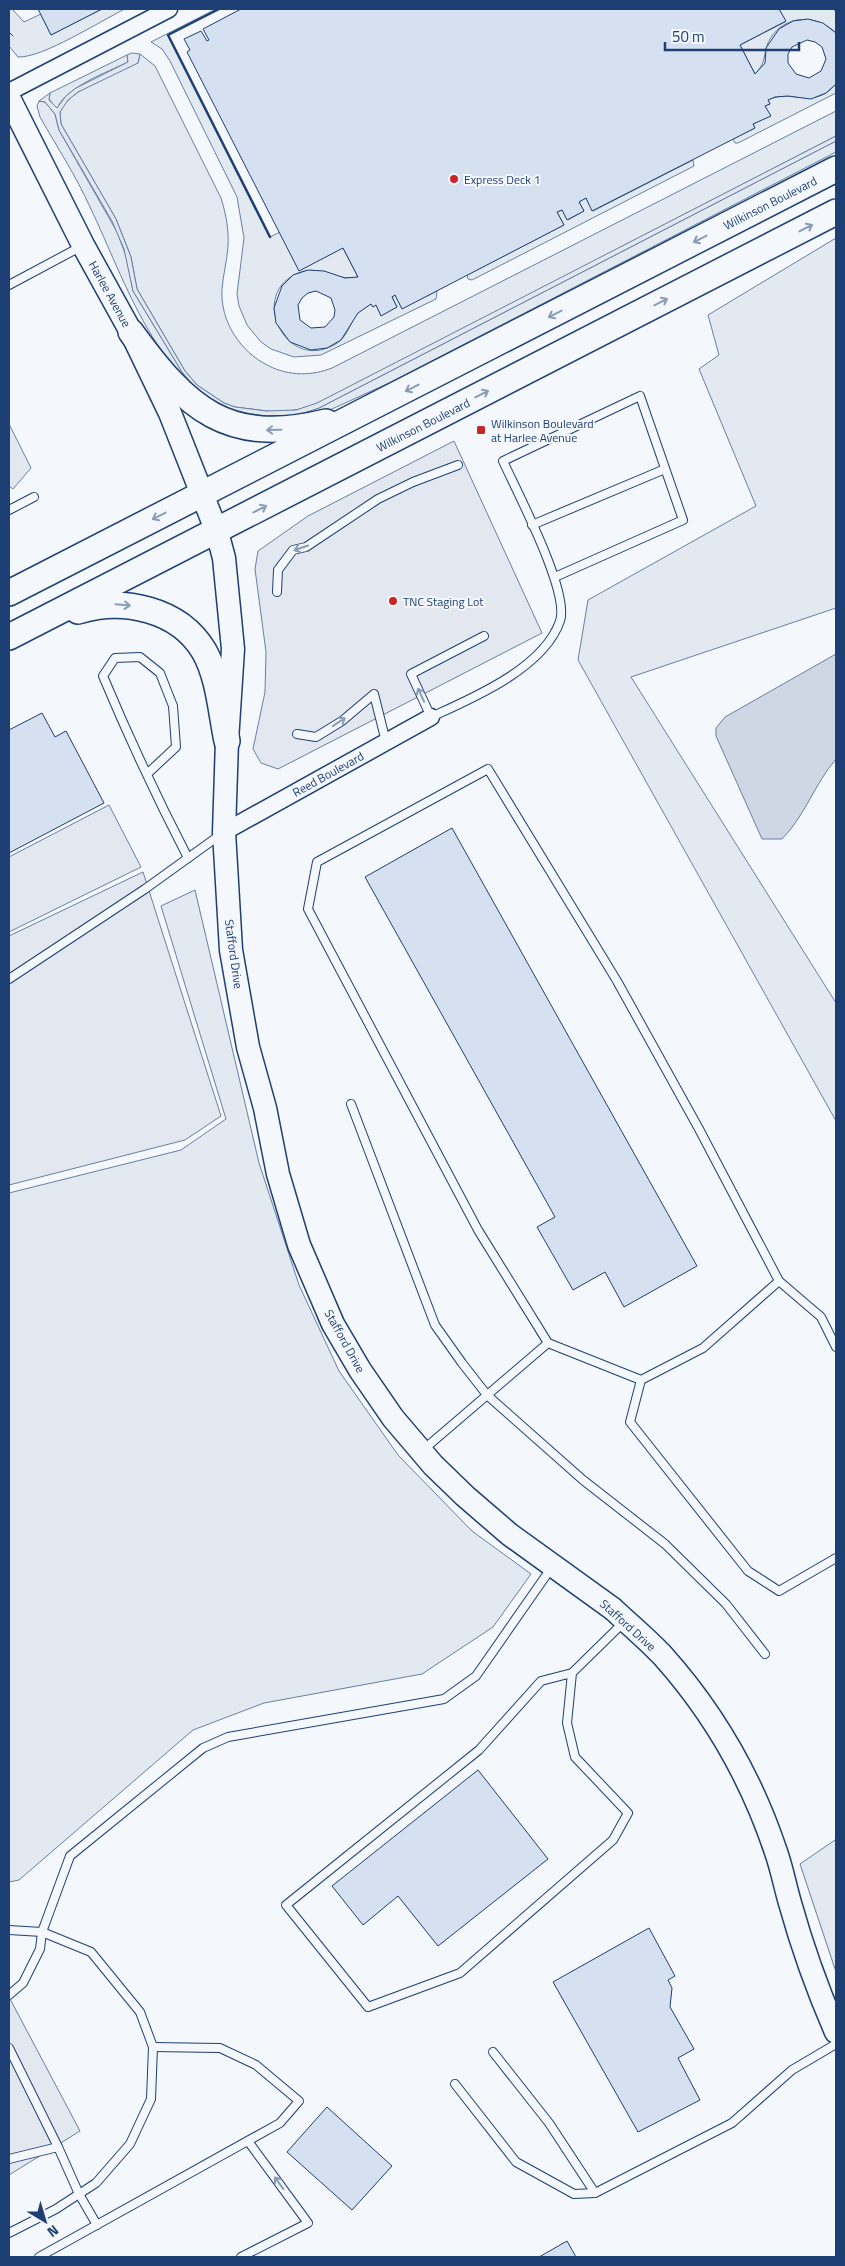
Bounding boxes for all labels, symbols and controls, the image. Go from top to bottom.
scale bar [665,20,799,52]
text: 50 m [672,25,705,48]
place label: Express Deck 1 [464,170,540,189]
street label: Wilkinson Boulevard [720,171,820,235]
marker: Express Deck 1 [448,173,460,185]
one-way arrow [798,223,813,233]
one-way arrow [692,234,707,244]
street label: Harlee Avenue [84,257,136,331]
one-way arrow [653,297,668,306]
one-way arrow [548,310,563,319]
one-way arrow [404,383,419,393]
one-way arrow [475,389,490,399]
street label: Wilkinson Boulevard [373,393,473,457]
place label: Wilkinson Boulevard at Harlee Avenue [491,414,594,447]
marker: Wilkinson Boulevard at Harlee Avenue [475,424,487,436]
one-way arrow [266,425,282,435]
one-way arrow [252,504,267,513]
one-way arrow [152,512,167,521]
one-way arrow [293,544,309,553]
place label: TNC Staging Lot [403,592,484,611]
marker: TNC Staging Lot [387,595,399,607]
one-way arrow [115,600,131,610]
one-way arrow [416,688,426,703]
one-way arrow [331,717,345,727]
street label: Reed Boulevard [289,746,367,802]
street label: Stafford Drive [220,918,248,990]
street label: Stafford Drive [320,1306,370,1376]
street label: Stafford Drive [596,1595,660,1655]
one-way arrow [274,2176,284,2190]
north arrow [20,2196,70,2246]
text: N [43,2220,64,2243]

